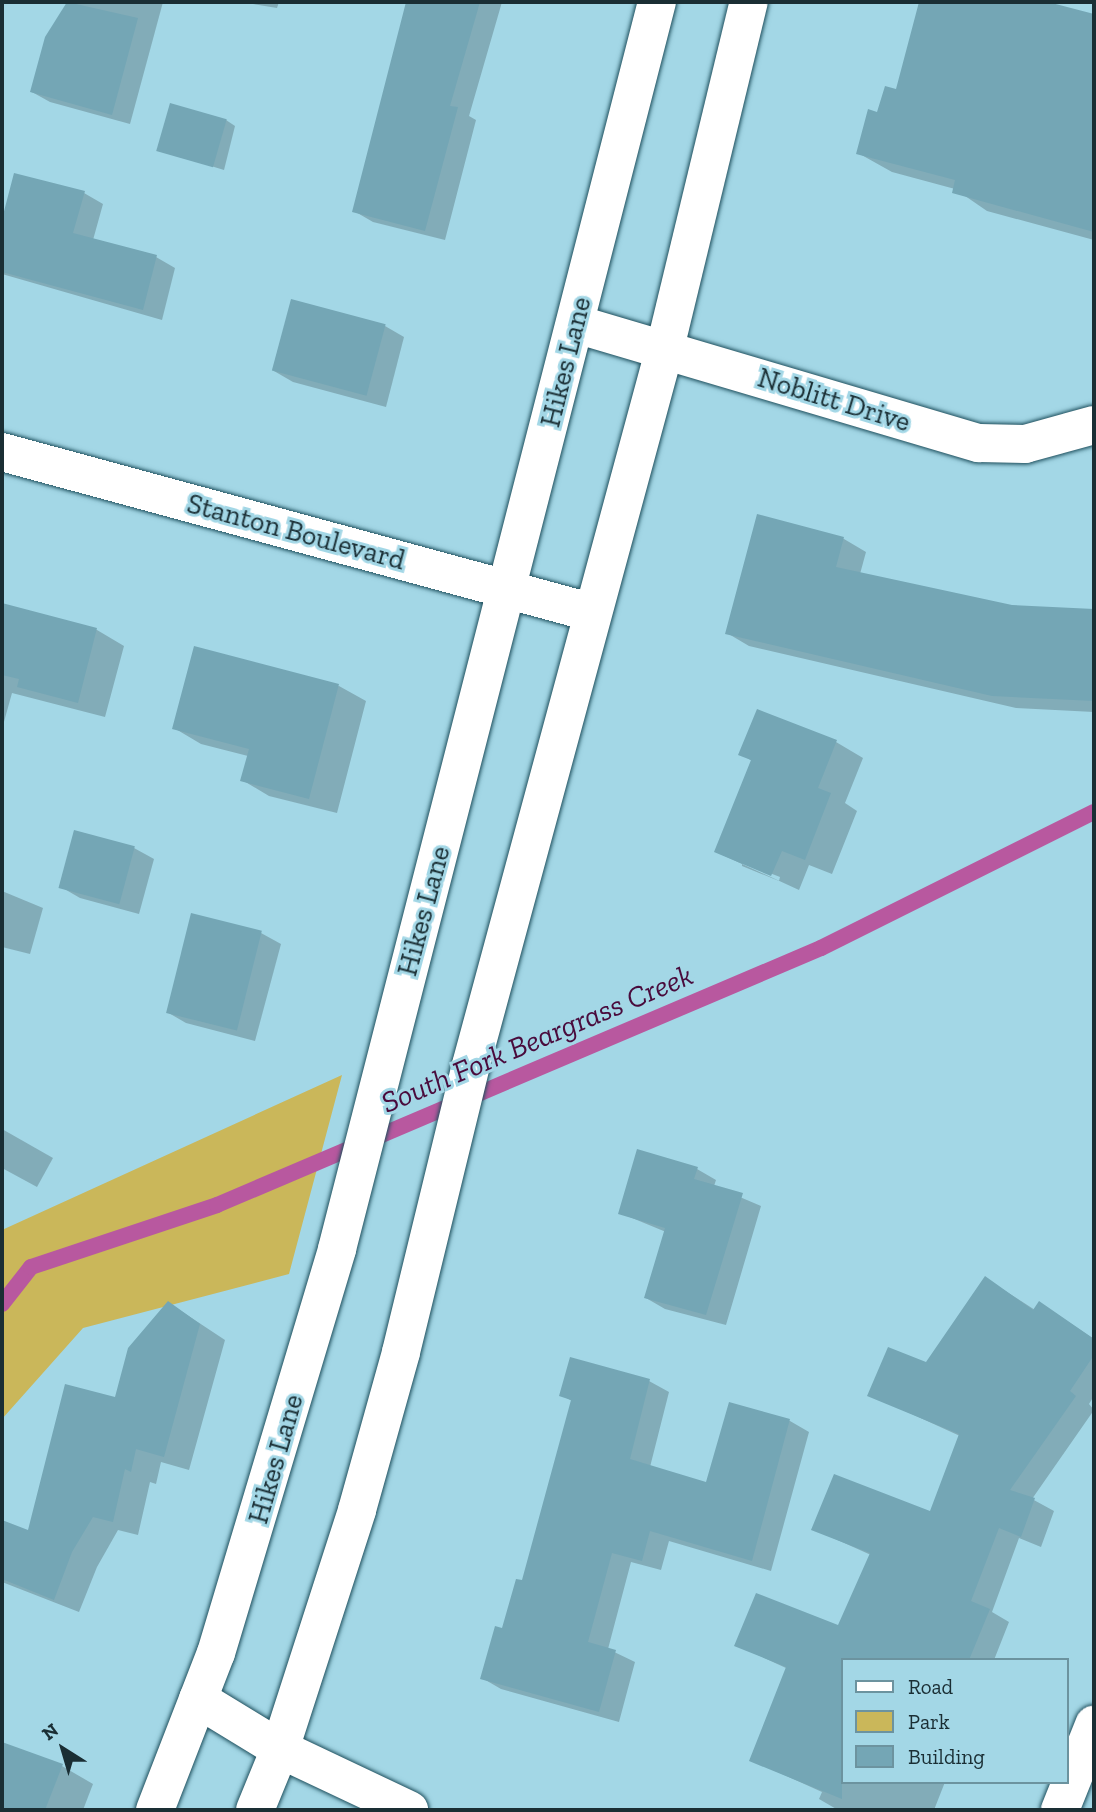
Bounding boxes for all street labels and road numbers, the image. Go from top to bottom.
street label: Hikes Lane [534,293,598,431]
street label: Noblitt Drive [754,361,914,439]
street label: Stanton Boulevard [183,487,409,577]
street label: Hikes Lane [391,842,457,980]
street label: Hikes Lane [242,1391,310,1527]

